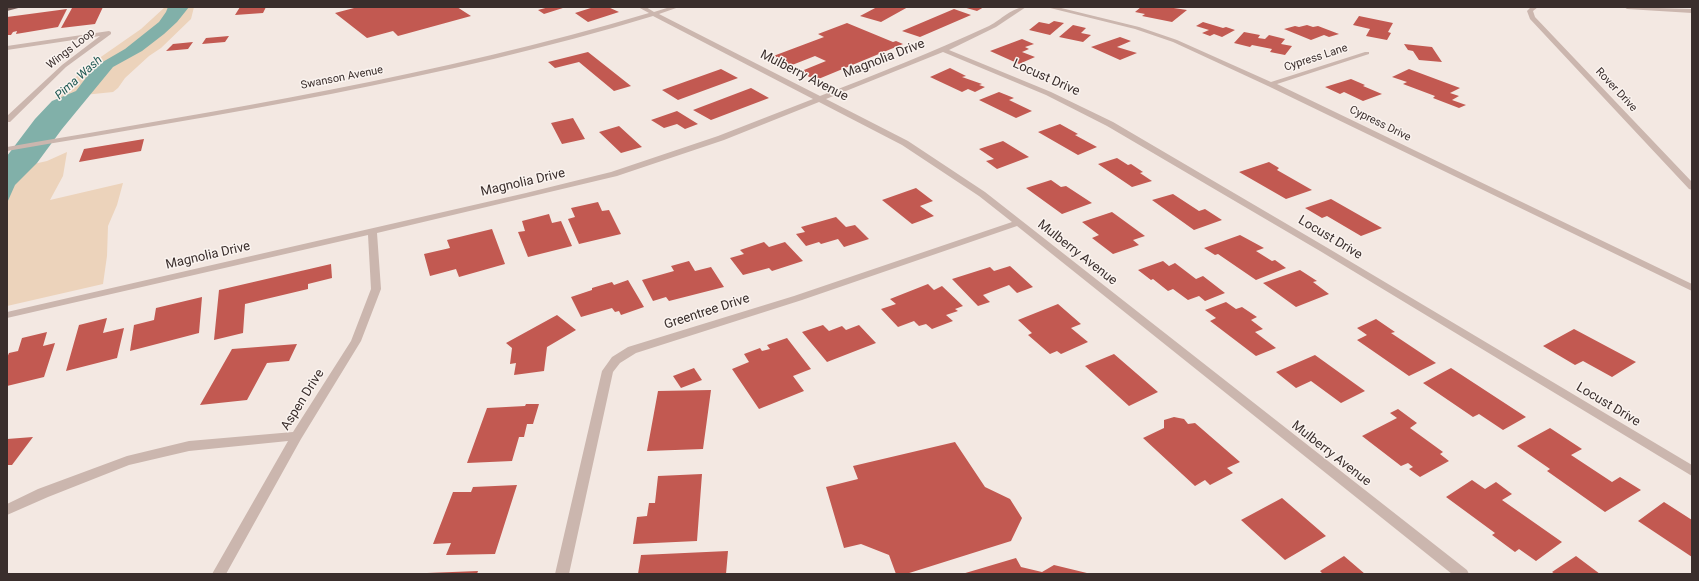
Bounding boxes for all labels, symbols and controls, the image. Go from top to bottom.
street label: Wings Loop [44,26,98,72]
street label: Magnolia Drive [841,36,927,82]
street label: Cypress Lane [1283,42,1349,74]
street label: Mulberry Avenue [757,47,851,105]
water label: Pima Wash [52,53,106,103]
street label: Locust Drive [1010,56,1082,100]
street label: Swanson Avenue [300,64,384,92]
street label: Rover Drive [1592,65,1640,115]
street label: Cypress Drive [1347,103,1413,145]
street label: Magnolia Drive [479,166,567,200]
street label: Locust Drive [1295,213,1365,263]
street label: Mulberry Avenue [1034,217,1120,289]
street label: Magnolia Drive [164,239,252,273]
street label: Greentree Drive [662,291,752,333]
street label: Aspen Drive [278,367,328,433]
street label: Locust Drive [1573,380,1643,430]
street label: Mulberry Avenue [1288,418,1374,490]

